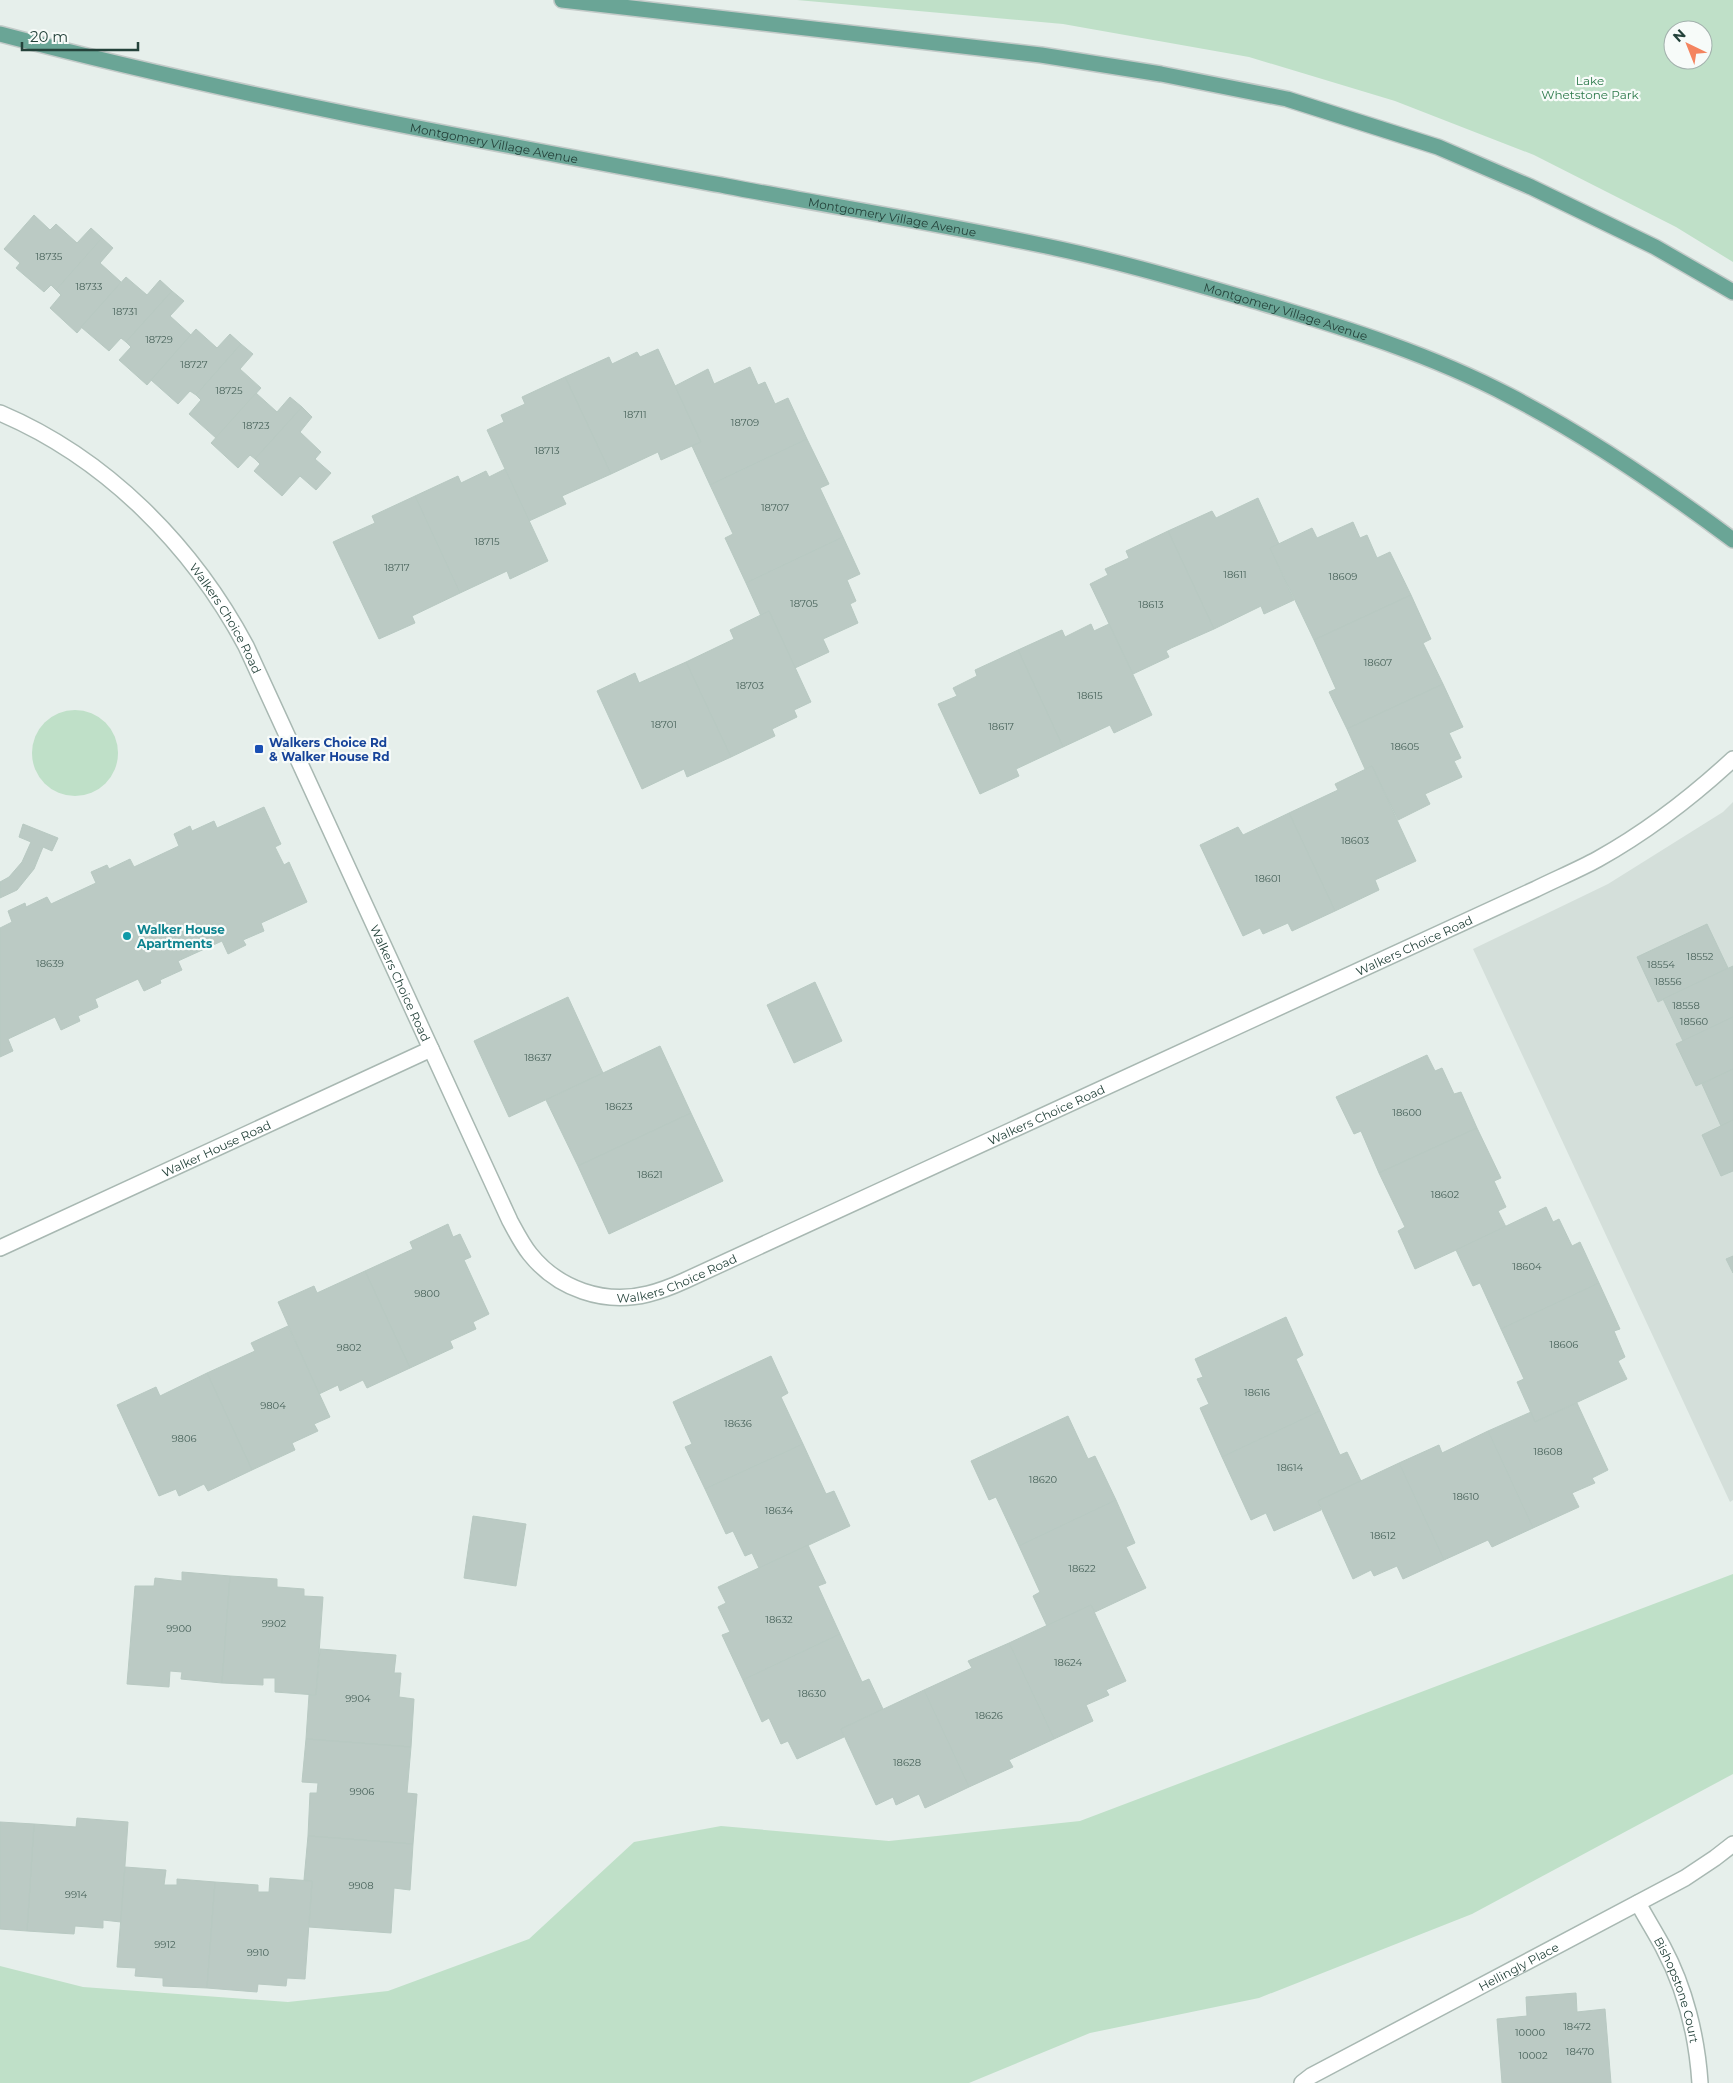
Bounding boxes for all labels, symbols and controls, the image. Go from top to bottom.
scale bar [22,20,139,52]
north arrow [1663,20,1713,70]
text: N [1669,25,1689,46]
text: 20 m [30,27,68,46]
park label: Lake Whetstone Park [1541,73,1639,102]
street label: Montgomery Village Avenue [409,119,579,166]
street label: Montgomery Village Avenue [807,194,978,239]
house number: 18735 [36,250,63,263]
street label: Montgomery Village Avenue [1202,279,1370,343]
house number: 18733 [75,280,103,293]
house number: 18731 [112,305,138,318]
house number: 18729 [145,333,173,346]
house number: 18727 [180,358,208,371]
house number: 18725 [215,384,243,397]
house number: 18711 [623,408,647,421]
house number: 18709 [731,416,759,429]
house number: 18723 [242,419,270,432]
house number: 18713 [534,444,560,457]
house number: 18707 [761,501,789,514]
house number: 18715 [474,535,500,548]
street label: Walkers Choice Road [187,560,265,676]
house number: 18717 [384,561,410,574]
house number: 18611 [1223,568,1247,581]
house number: 18609 [1329,570,1357,583]
house number: 18705 [790,597,818,610]
house number: 18613 [1138,598,1164,611]
house number: 18607 [1364,656,1392,669]
house number: 18703 [736,679,764,692]
house number: 18615 [1077,689,1103,702]
house number: 18701 [651,718,677,731]
house number: 18617 [988,720,1014,733]
place label: Walkers Choice Rd & Walker House Rd [269,735,389,764]
house number: 18605 [1391,740,1420,753]
marker: Walkers Choice Rd & Walker House Rd [253,743,265,755]
house number: 18603 [1341,834,1369,847]
house number: 18601 [1255,872,1281,885]
street label: Walkers Choice Road [1353,912,1475,978]
place label: Walker House Apartments [136,922,225,951]
street label: Walkers Choice Road [367,922,434,1044]
marker: Walker House Apartments [121,930,133,942]
house number: 18552 [1687,950,1714,963]
house number: 18639 [36,957,64,970]
house number: 18554 [1647,958,1675,971]
house number: 18556 [1654,975,1682,988]
house number: 18558 [1672,999,1700,1012]
house number: 18560 [1680,1015,1709,1028]
house number: 18637 [524,1051,552,1064]
street label: Walkers Choice Road [985,1081,1107,1148]
house number: 18623 [605,1100,633,1113]
house number: 18600 [1392,1106,1422,1119]
street label: Walker House Road [159,1117,273,1180]
house number: 18621 [637,1168,663,1181]
house number: 18602 [1431,1188,1460,1201]
street label: Walkers Choice Road [617,1250,739,1305]
house number: 18604 [1512,1260,1542,1273]
house number: 9800 [414,1287,440,1300]
house number: 18606 [1550,1338,1578,1351]
house number: 9802 [337,1341,362,1354]
house number: 18616 [1244,1386,1270,1399]
house number: 9804 [260,1399,286,1412]
house number: 18636 [724,1417,752,1430]
house number: 9806 [171,1432,197,1445]
house number: 18608 [1533,1445,1563,1458]
house number: 18614 [1277,1461,1304,1474]
house number: 18620 [1029,1473,1058,1486]
house number: 18610 [1453,1490,1480,1503]
house number: 18634 [765,1504,794,1517]
house number: 18612 [1370,1529,1396,1542]
house number: 18622 [1068,1562,1096,1575]
house number: 18632 [765,1613,793,1626]
house number: 9902 [262,1617,287,1630]
house number: 9900 [166,1622,192,1635]
house number: 18624 [1054,1656,1082,1669]
house number: 18630 [798,1687,827,1700]
house number: 9904 [345,1692,371,1705]
house number: 18626 [975,1709,1003,1722]
house number: 18628 [893,1756,921,1769]
house number: 9906 [350,1785,374,1798]
house number: 9908 [348,1879,374,1892]
house number: 9914 [65,1888,88,1901]
street label: Bishopstone Court [1651,1934,1703,2044]
house number: 9912 [154,1938,176,1951]
street label: Hellingly Place [1476,1939,1561,1994]
house number: 9910 [247,1946,270,1959]
house number: 18472 [1563,2020,1591,2033]
house number: 10000 [1515,2026,1545,2039]
house number: 18470 [1566,2045,1595,2058]
house number: 10002 [1518,2049,1548,2062]

